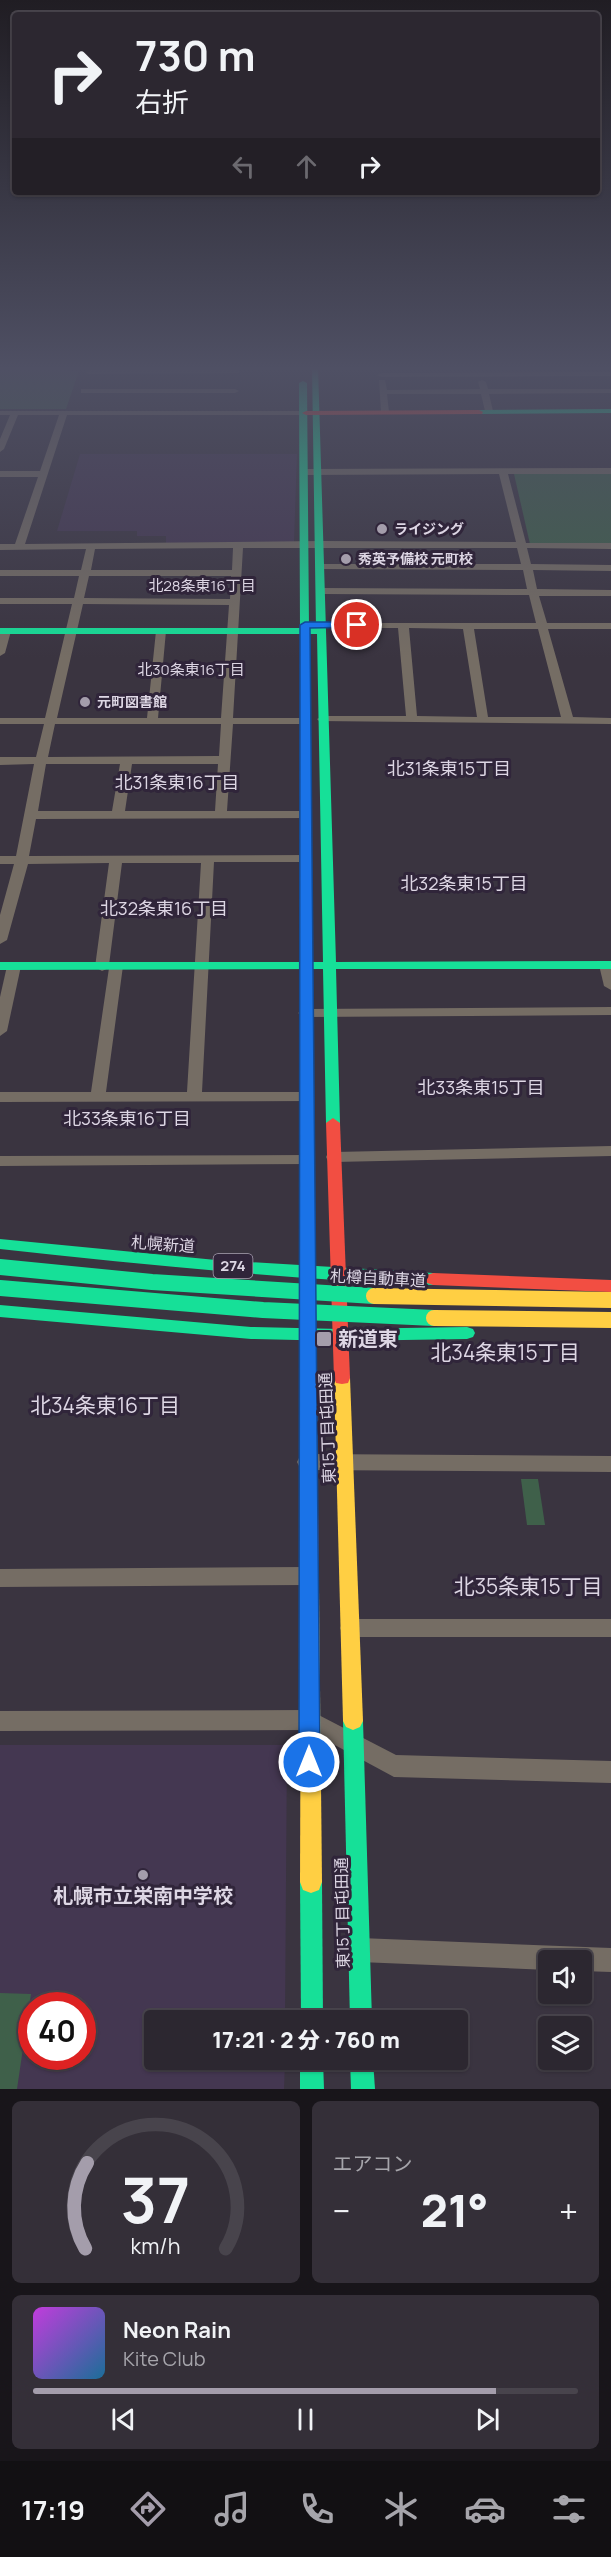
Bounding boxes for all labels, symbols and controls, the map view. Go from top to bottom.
text: 730 m [135,26,256,84]
icon: right [36,36,114,114]
text: 右折 [135,83,189,120]
icon: left [227,150,260,183]
icon: ahead [290,150,323,183]
icon: right [353,150,386,183]
place label: ライジング [394,519,464,538]
marker: ライジング [375,522,389,536]
place label: 秀英予備校 元町校 [358,549,473,568]
marker: 秀英予備校 元町校 [339,552,353,566]
district label: 北28条東16丁目 [148,575,256,596]
pin [331,599,382,650]
icon: arrive [340,608,373,641]
district label: 北30条東16丁目 [137,659,245,680]
place label: 元町図書館 [97,692,167,711]
marker: 元町図書館 [78,695,92,709]
district label: 北31条東15丁目 [387,756,511,780]
district label: 北31条東16丁目 [114,770,240,794]
district label: 北32条東15丁目 [400,871,528,895]
district label: 北32条東16丁目 [100,896,228,920]
district label: 北33条東15丁目 [417,1075,545,1099]
district label: 北33条東16丁目 [63,1106,191,1130]
street label: 札幌新道 [130,1231,196,1257]
road number: 274 [214,1254,252,1278]
street label: 札樽自動車道 [329,1265,427,1291]
place label: 新道東 [338,1325,398,1352]
marker: 新道東 [315,1330,333,1348]
district label: 北34条東15丁目 [430,1338,580,1366]
street label: 東15丁目屯田通 [314,1372,340,1484]
district label: 北34条東16丁目 [30,1391,180,1419]
district label: 北35条東15丁目 [453,1572,603,1600]
position arrow [277,1730,341,1794]
street label: 東15丁目屯田通 [330,1857,354,1969]
marker: 札幌市立栄南中学校 [136,1868,150,1882]
place label: 札幌市立栄南中学校 [53,1882,233,1909]
map controls [538,1950,592,2070]
button: sound [538,1950,592,2004]
speed limit sign: 40 [18,1992,96,2070]
button: layers [538,2016,592,2070]
text: 17:21 · 2 分 · 760 m [212,2025,400,2055]
text: エアコン [333,2150,413,2177]
text: 37 [121,2156,191,2242]
text: 21° [421,2179,489,2241]
text: − [333,2188,350,2233]
text: + [559,2188,578,2233]
text: km/h [131,2231,181,2260]
text: Neon Rain [123,2315,231,2345]
text: Kite Club [123,2345,206,2372]
icon: previous [107,2403,140,2436]
icon: pause [289,2403,322,2436]
icon: next [471,2403,504,2436]
icon: directions [127,2488,169,2530]
icon: music [211,2488,253,2530]
icon: phone [296,2488,338,2530]
icon: climate [380,2488,422,2530]
icon: car [464,2488,506,2530]
icon: filters [548,2488,590,2530]
text: 17:19 [21,2491,85,2528]

